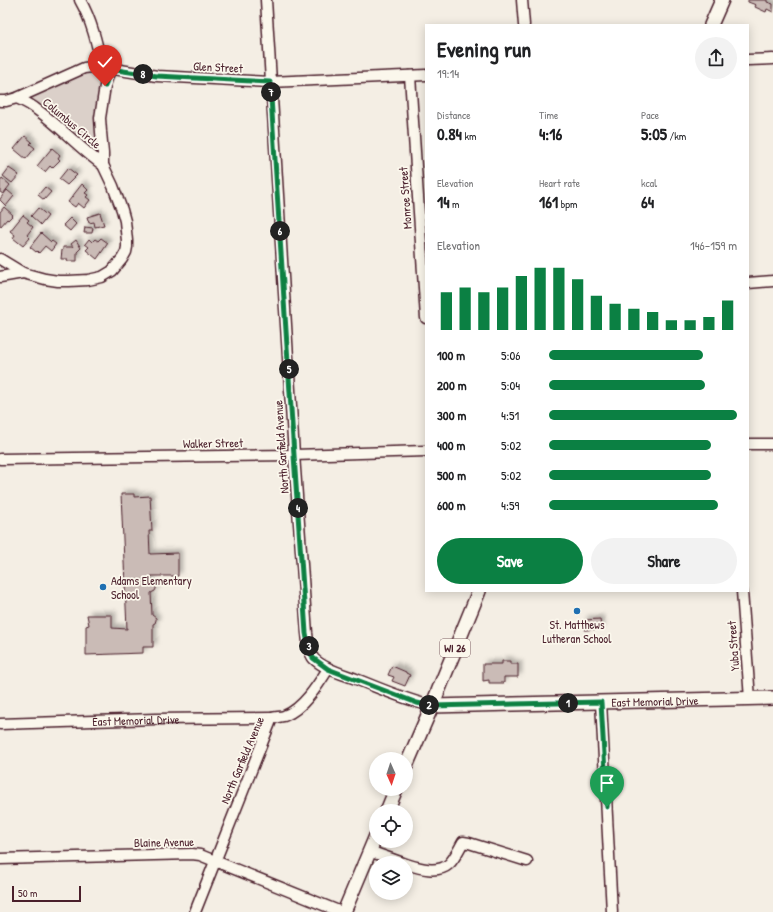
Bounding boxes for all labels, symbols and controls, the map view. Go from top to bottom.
text: Evening run [437,34,531,64]
button: share [695,37,737,79]
pin [88,45,122,86]
icon: check [94,51,116,73]
street label: Glen Street [193,57,244,77]
pin: 8 [133,64,153,84]
text: 19:14 [437,64,459,82]
text: 8 [141,67,145,81]
pin: 7 [261,82,281,102]
text: 7 [268,85,274,99]
street label: Columbus Circle [39,94,105,153]
text: Distance [437,108,471,122]
text: Time [539,108,558,122]
text: Pace [641,108,659,122]
text: 0.84 [437,122,462,145]
text: 4:16 [539,122,562,145]
text: 5:05 [641,122,667,145]
text: km [462,129,477,143]
text: /km [667,129,686,143]
street label: Monroe Street [394,165,416,230]
text: Elevation [437,176,474,190]
text: Heart rate [539,176,580,190]
text: kcal [641,176,657,190]
text: 14 [437,190,450,213]
text: 161 [539,190,558,213]
text: 64 [641,190,654,213]
text: m [450,197,460,211]
text: bpm [558,197,577,211]
pin: 6 [270,221,290,241]
text: 6 [278,224,282,238]
text: Elevation [437,236,480,254]
text: 146–159 m [690,236,737,254]
text: 100 m [437,346,465,364]
text: 5:06 [501,346,521,364]
pin: 5 [279,359,299,379]
text: 5 [287,362,291,376]
text: 200 m [437,376,467,394]
text: 5:04 [501,376,520,394]
street label: North Garfield Avenue [269,400,293,494]
text: 300 m [437,406,466,424]
text: 4:51 [501,406,519,424]
street label: Walker Street [183,434,244,452]
text: 400 m [437,436,465,454]
text: 5:02 [501,436,521,454]
text: 500 m [437,466,466,484]
text: 5:02 [501,466,521,484]
text: 600 m [437,496,466,514]
text: 4:59 [501,496,519,514]
pin: 4 [288,498,308,518]
text: 4 [296,501,300,515]
button: Save [437,538,583,584]
button: Share [591,538,737,584]
place label: Adams Elementary School [111,572,192,603]
marker: Adams Elementary School [98,582,108,592]
marker: St. Matthews Lutheran School [572,606,582,616]
place label: St. Matthews Lutheran School [543,616,612,647]
street label: Yuba Street [723,619,743,672]
pin: 3 [299,636,319,656]
text: 3 [307,639,311,653]
road number: WI 26 [440,639,470,657]
street label: East Memorial Drive [611,691,699,710]
pin: 1 [558,693,578,713]
pin: 2 [419,695,439,715]
text: 1 [566,696,570,710]
text: 2 [426,698,432,712]
street label: East Memorial Drive [92,710,180,730]
street label: North Garfield Avenue [216,713,268,806]
north arrow [369,752,413,796]
map controls [369,752,413,900]
pin [590,766,624,807]
icon: arrive [596,772,618,794]
button: locate [369,804,413,848]
street label: Blaine Avenue [134,833,194,851]
button: layers [369,856,413,900]
scale bar [12,884,81,903]
text: 50 m [18,886,38,900]

